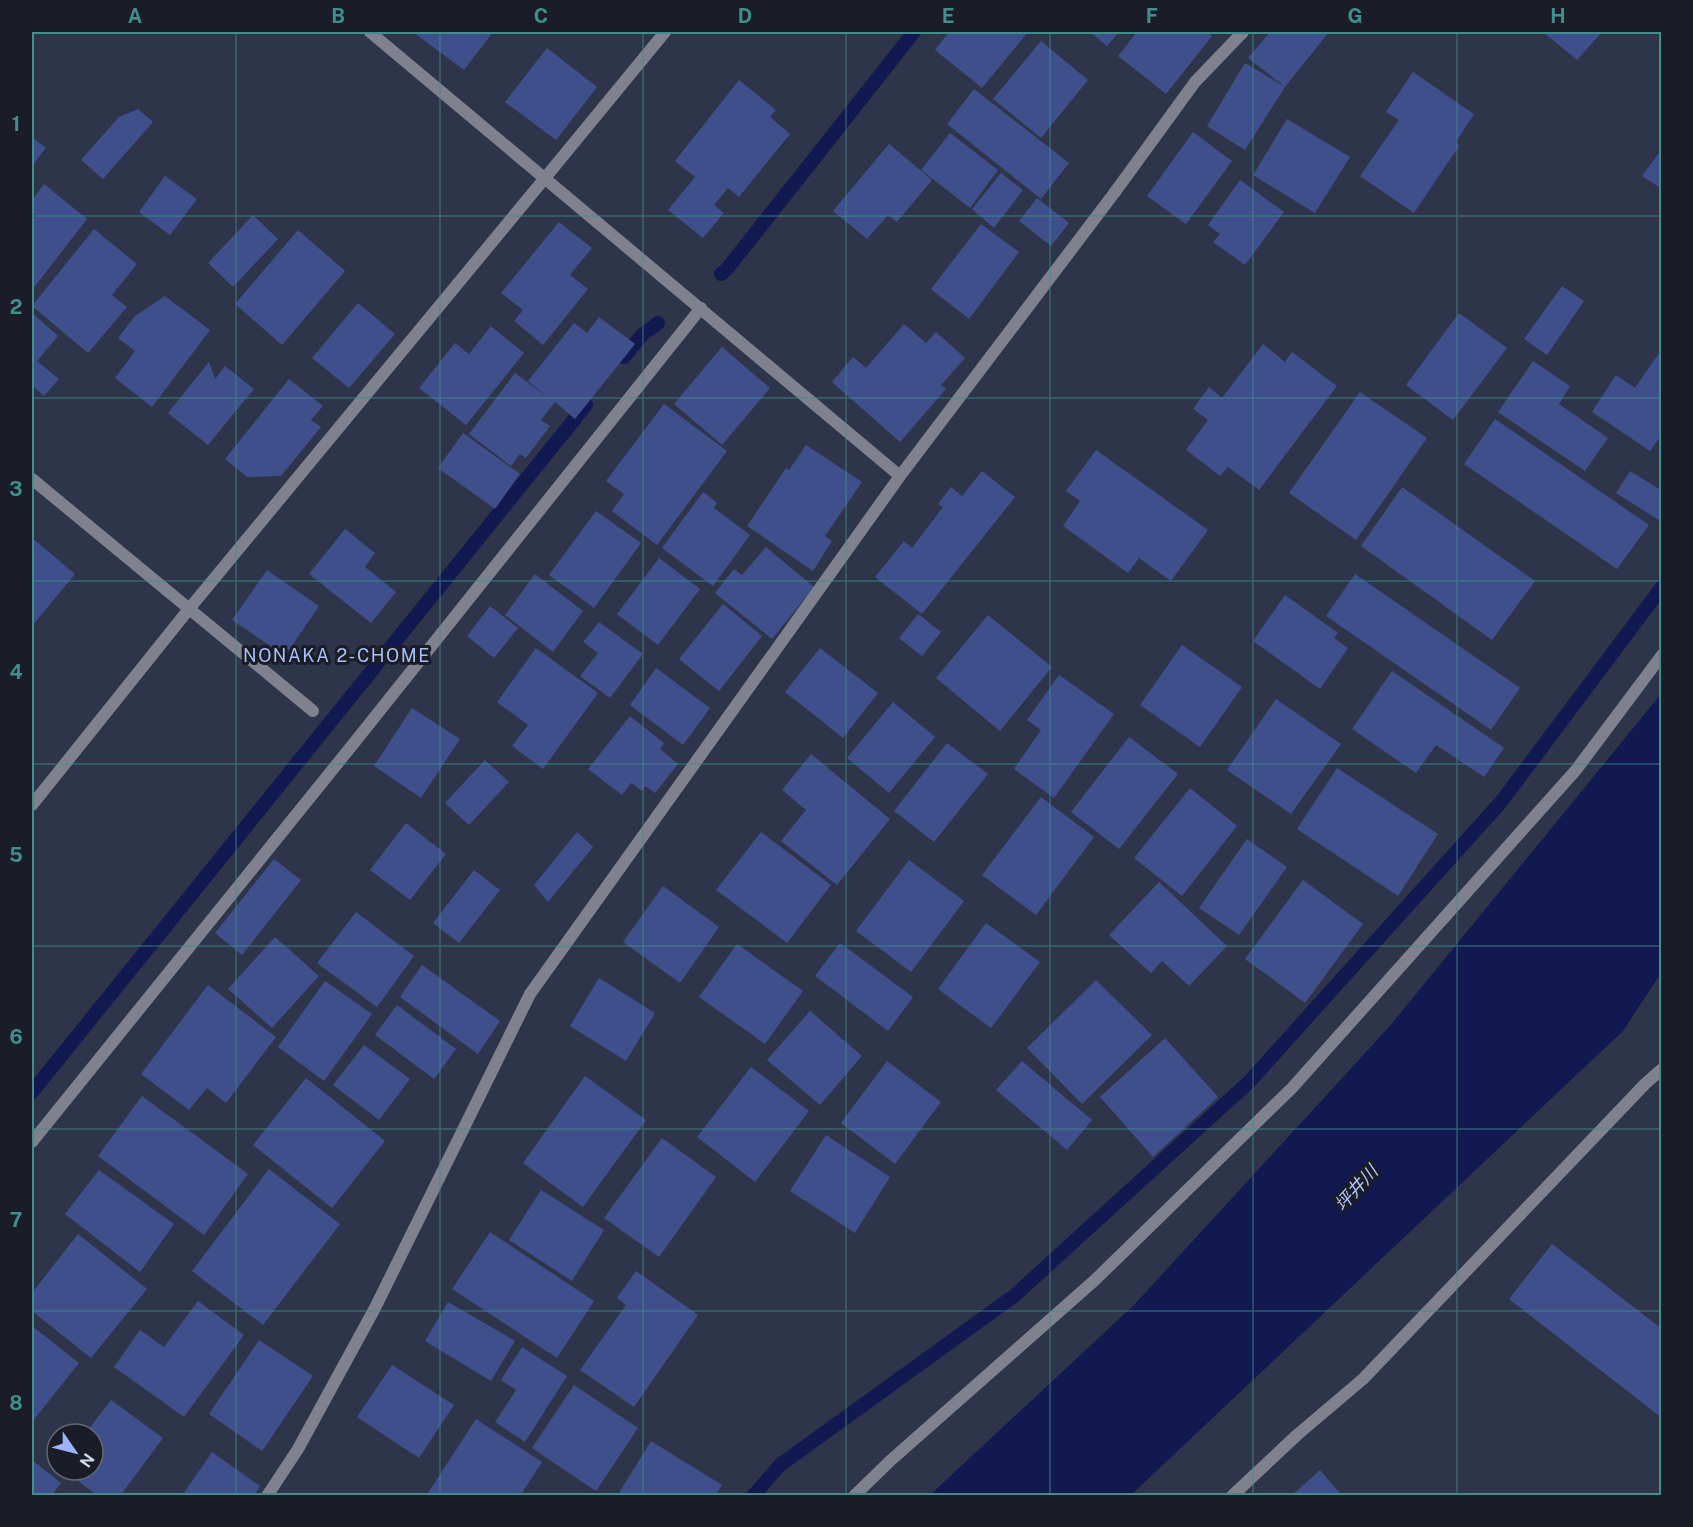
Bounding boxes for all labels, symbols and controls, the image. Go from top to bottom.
text: A [128,4,142,28]
text: B [331,4,345,28]
text: C [534,4,548,28]
text: D [738,4,752,28]
text: E [942,4,954,28]
text: F [1146,4,1158,28]
text: G [1347,4,1363,28]
text: H [1550,4,1566,28]
text: 1 [12,112,20,136]
text: 2 [10,295,22,319]
text: 3 [9,477,23,501]
district label: NONAKA 2-CHOME [243,645,431,666]
text: 4 [9,660,23,684]
text: 5 [9,843,23,867]
text: 6 [9,1025,23,1049]
water label: 坪井川 [1330,1159,1383,1215]
text: 7 [10,1208,22,1232]
text: 8 [9,1391,23,1415]
north arrow [45,1422,105,1482]
text: N [76,1450,98,1471]

